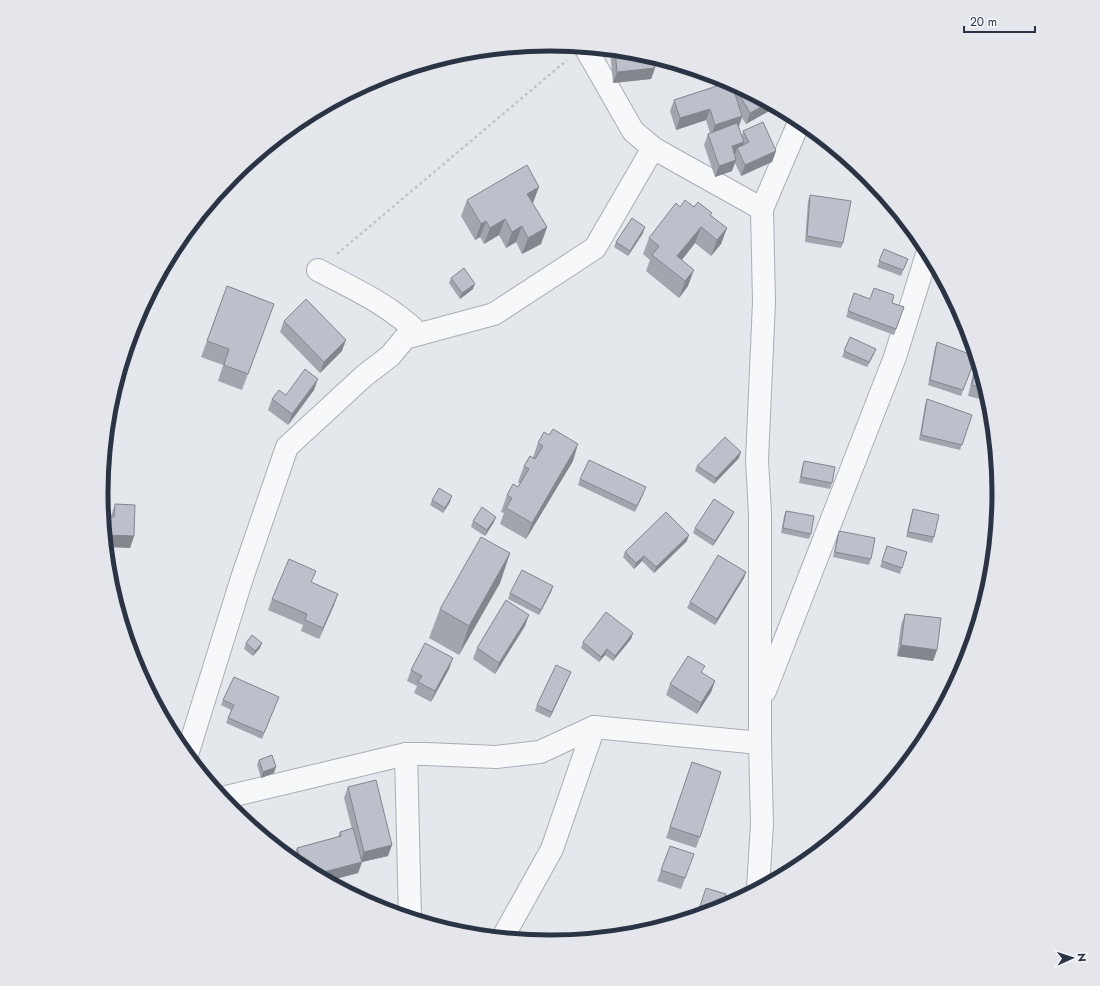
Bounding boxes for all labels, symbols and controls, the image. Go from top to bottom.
scale bar [964,8,1035,34]
text: 20 m [970,13,997,31]
north arrow [1052,938,1092,978]
text: N [1074,953,1090,962]

